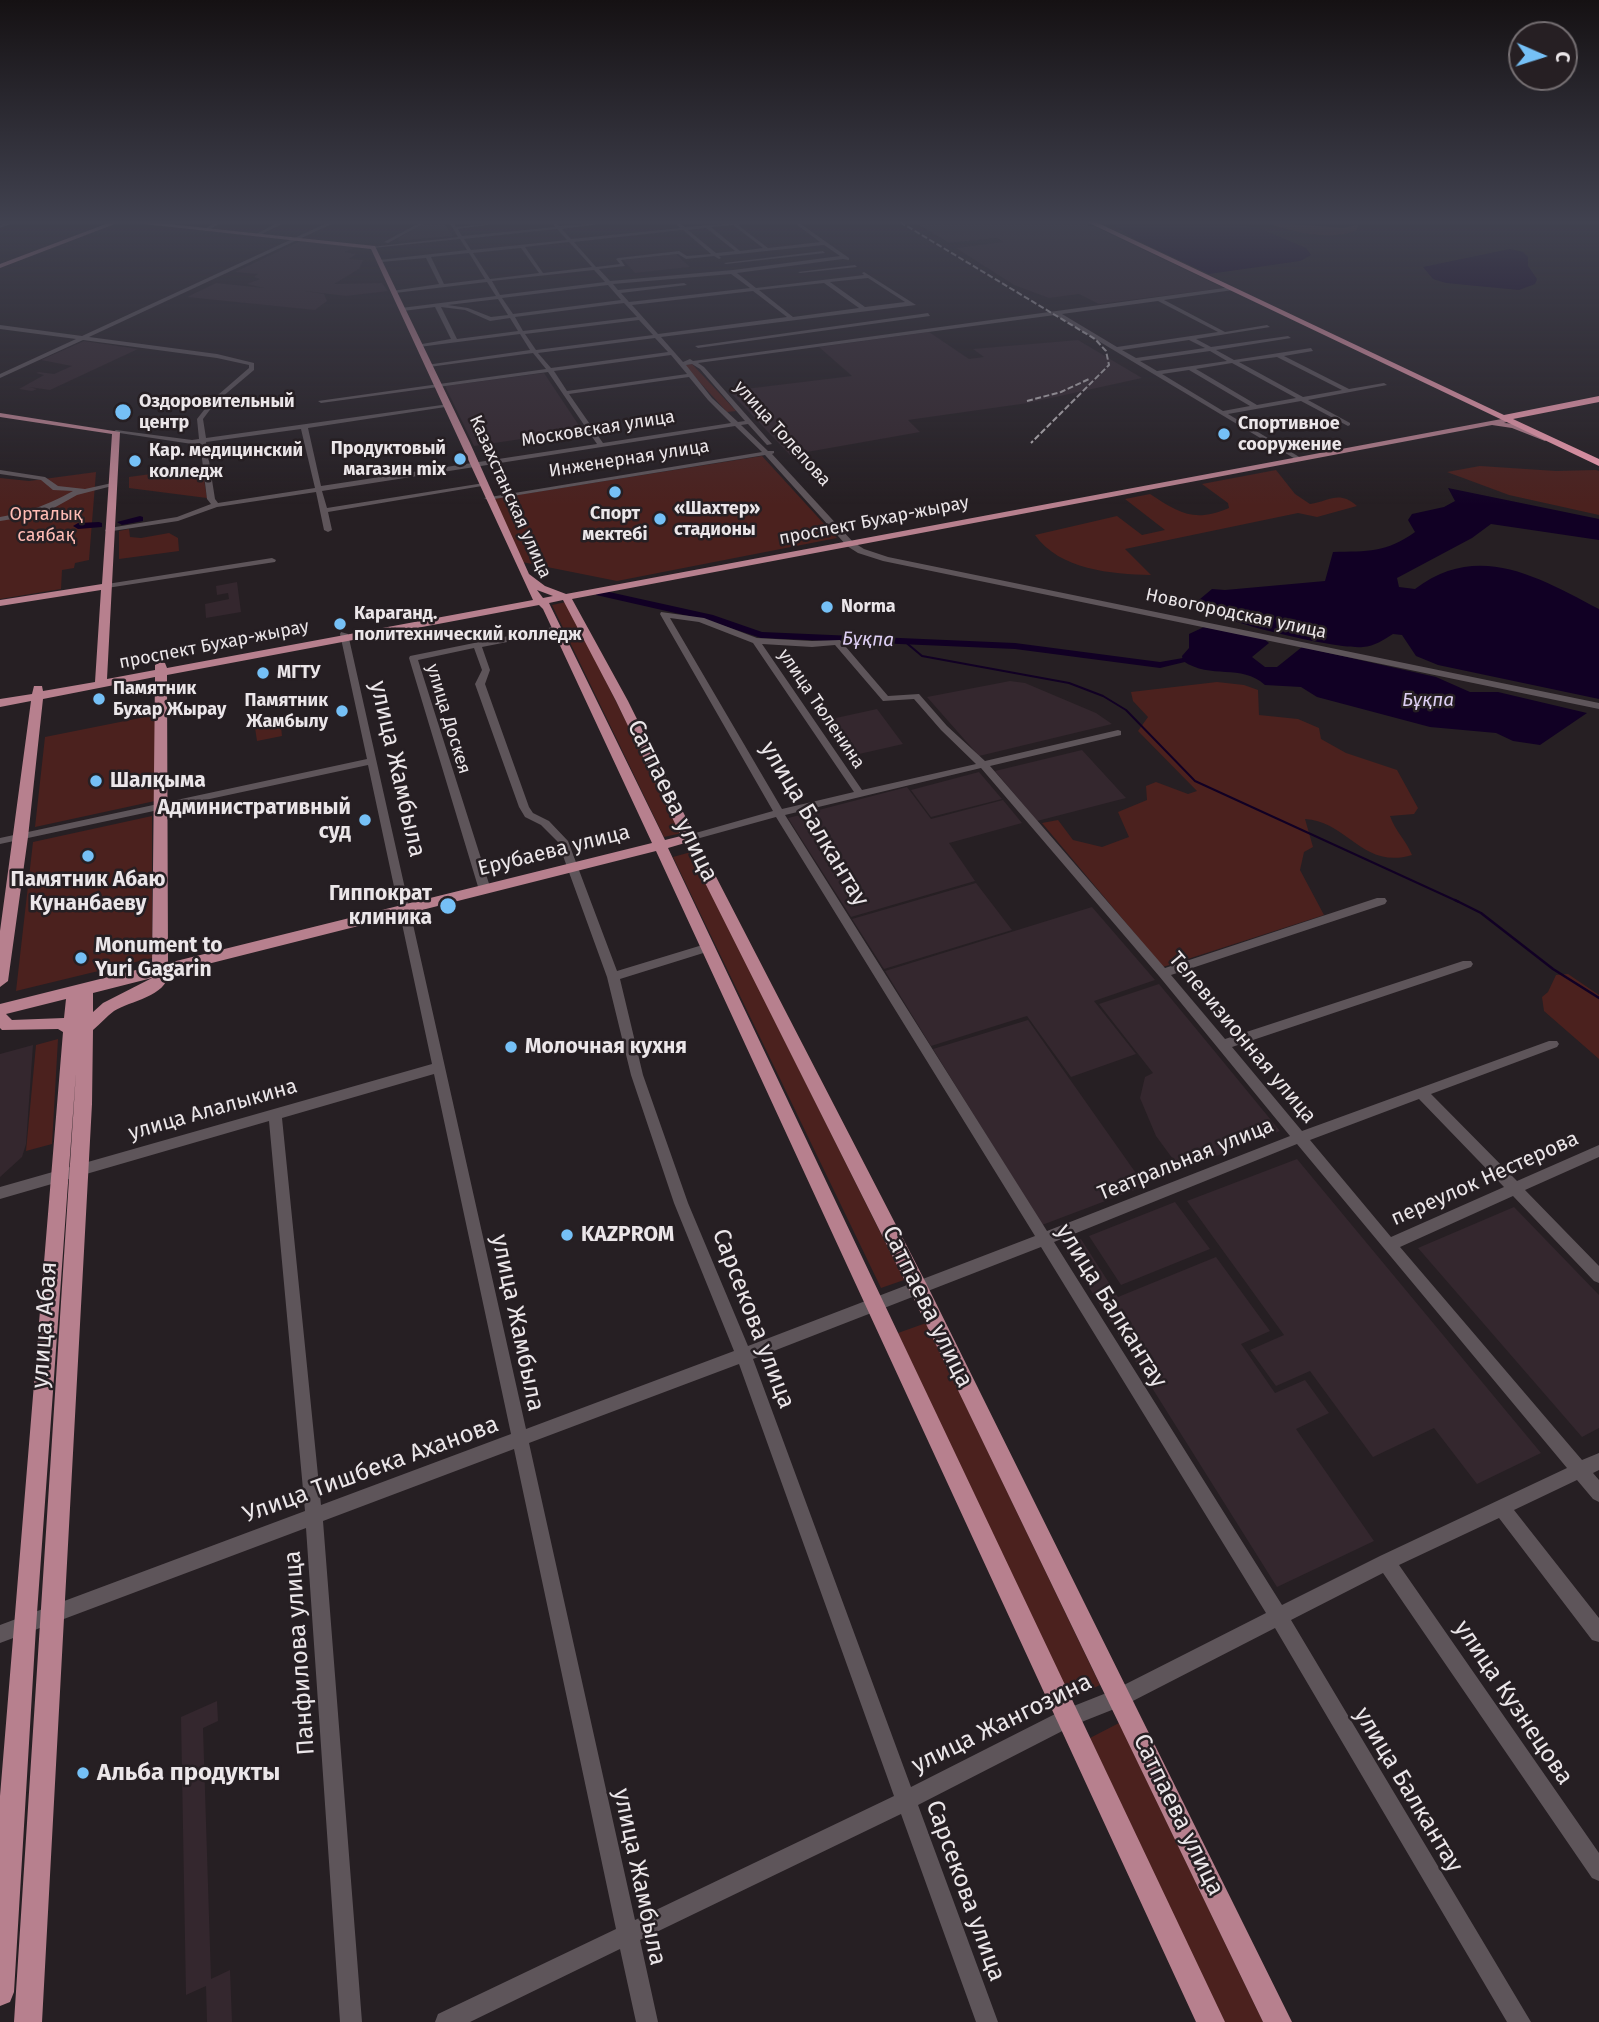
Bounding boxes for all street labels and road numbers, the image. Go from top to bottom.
street label: улица Толепова [729,377,835,491]
street label: Московская улица [520,406,676,452]
street label: Казахстанская улица [464,412,556,582]
street label: Инженерная улица [547,436,711,482]
street label: проспект Бухар-жырау [777,492,971,550]
street label: Новогородская улица [1144,584,1328,644]
street label: проспект Бухар-жырау [117,616,311,674]
street label: улица Тюленина [773,645,869,773]
street label: улица Доскея [421,661,475,777]
street label: улица Жамбыла [363,678,431,860]
street label: Сатпаева улица [620,715,724,887]
street label: улица Балкантау [753,736,875,912]
street label: Ерубаева улица [475,820,633,882]
street label: Телевизионная улица [1163,947,1321,1129]
street label: улица Алалыкина [126,1074,300,1146]
street label: Театральная улица [1094,1113,1278,1207]
street label: переулок Нестерова [1387,1126,1583,1232]
street label: улица Балкантау [1049,1219,1173,1393]
street label: Сатпаева улица [875,1221,979,1393]
street label: Сарсекова улица [705,1225,801,1413]
street label: улица Жамбыла [484,1232,550,1414]
street label: улица Абая [26,1261,64,1389]
street label: Улица Тишбека Аханова [239,1410,503,1530]
street label: Панфилова улица [278,1550,322,1756]
street label: улица Кузнецова [1447,1615,1579,1791]
street label: улица Жангозина [907,1668,1097,1780]
street label: улица Балкантау [1347,1702,1469,1878]
street label: Сатпаева улица [1126,1729,1230,1901]
street label: улица Жамбыла [606,1786,672,1968]
street label: Сарсекова улица [919,1797,1011,1985]

